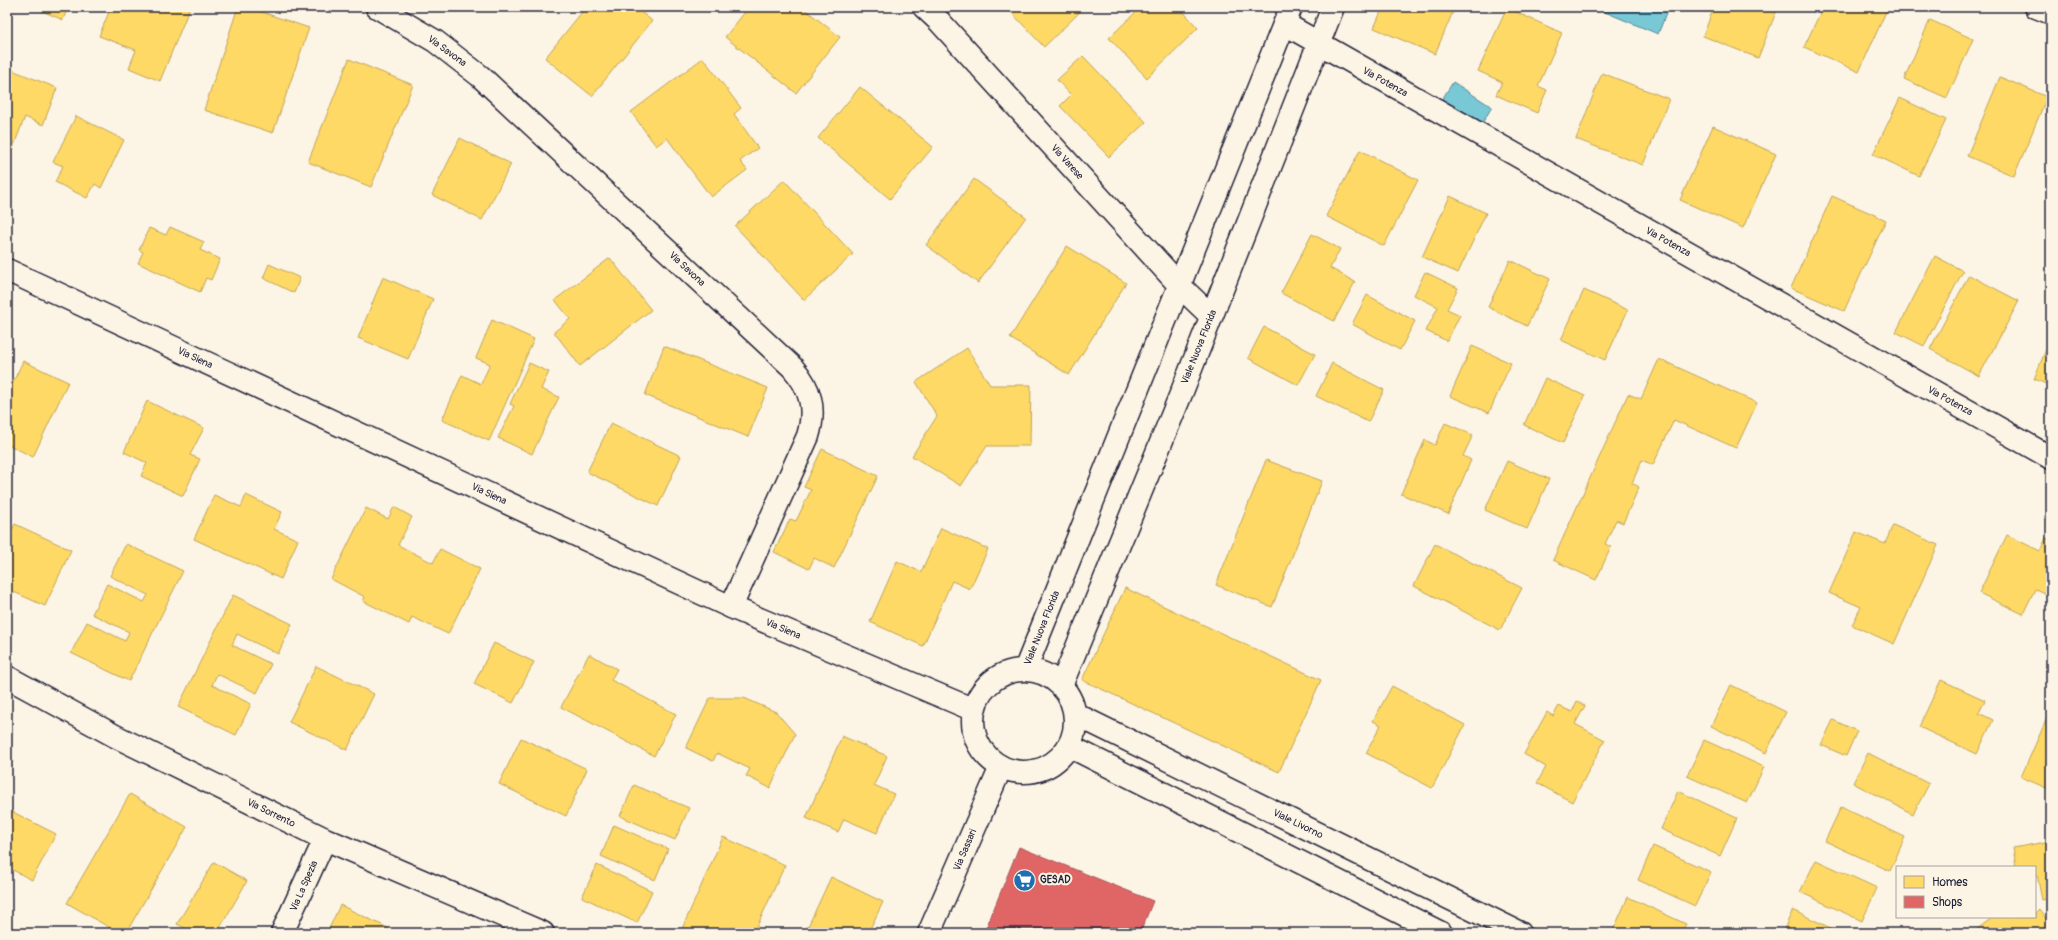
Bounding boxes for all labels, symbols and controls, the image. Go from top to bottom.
street label: Via Savona [425,33,469,69]
street label: Via Potenza [1360,65,1410,99]
street label: Via Varese [1048,142,1086,182]
street label: Via Potenza [1643,225,1693,259]
street label: Via Savona [666,249,708,289]
street label: Viale Nuova Florida [1179,308,1219,386]
street label: Via Siena [176,345,215,371]
street label: Via Potenza [1925,384,1975,418]
street label: Via Siena [470,481,509,507]
street label: Viale Nuova Florida [1022,589,1062,667]
street label: Via Siena [764,616,803,642]
street label: Via Sorrento [245,796,298,830]
street label: Viale Livorno [1271,807,1326,842]
street label: Via Sassari [951,827,979,873]
street label: Via La Spezia [288,858,321,913]
legend [1896,866,2036,918]
supermarket icon: GESAD [1012,867,1038,893]
place label: GESAD [1040,874,1071,886]
text: Homes [1932,875,1968,890]
text: Shops [1932,895,1963,910]

